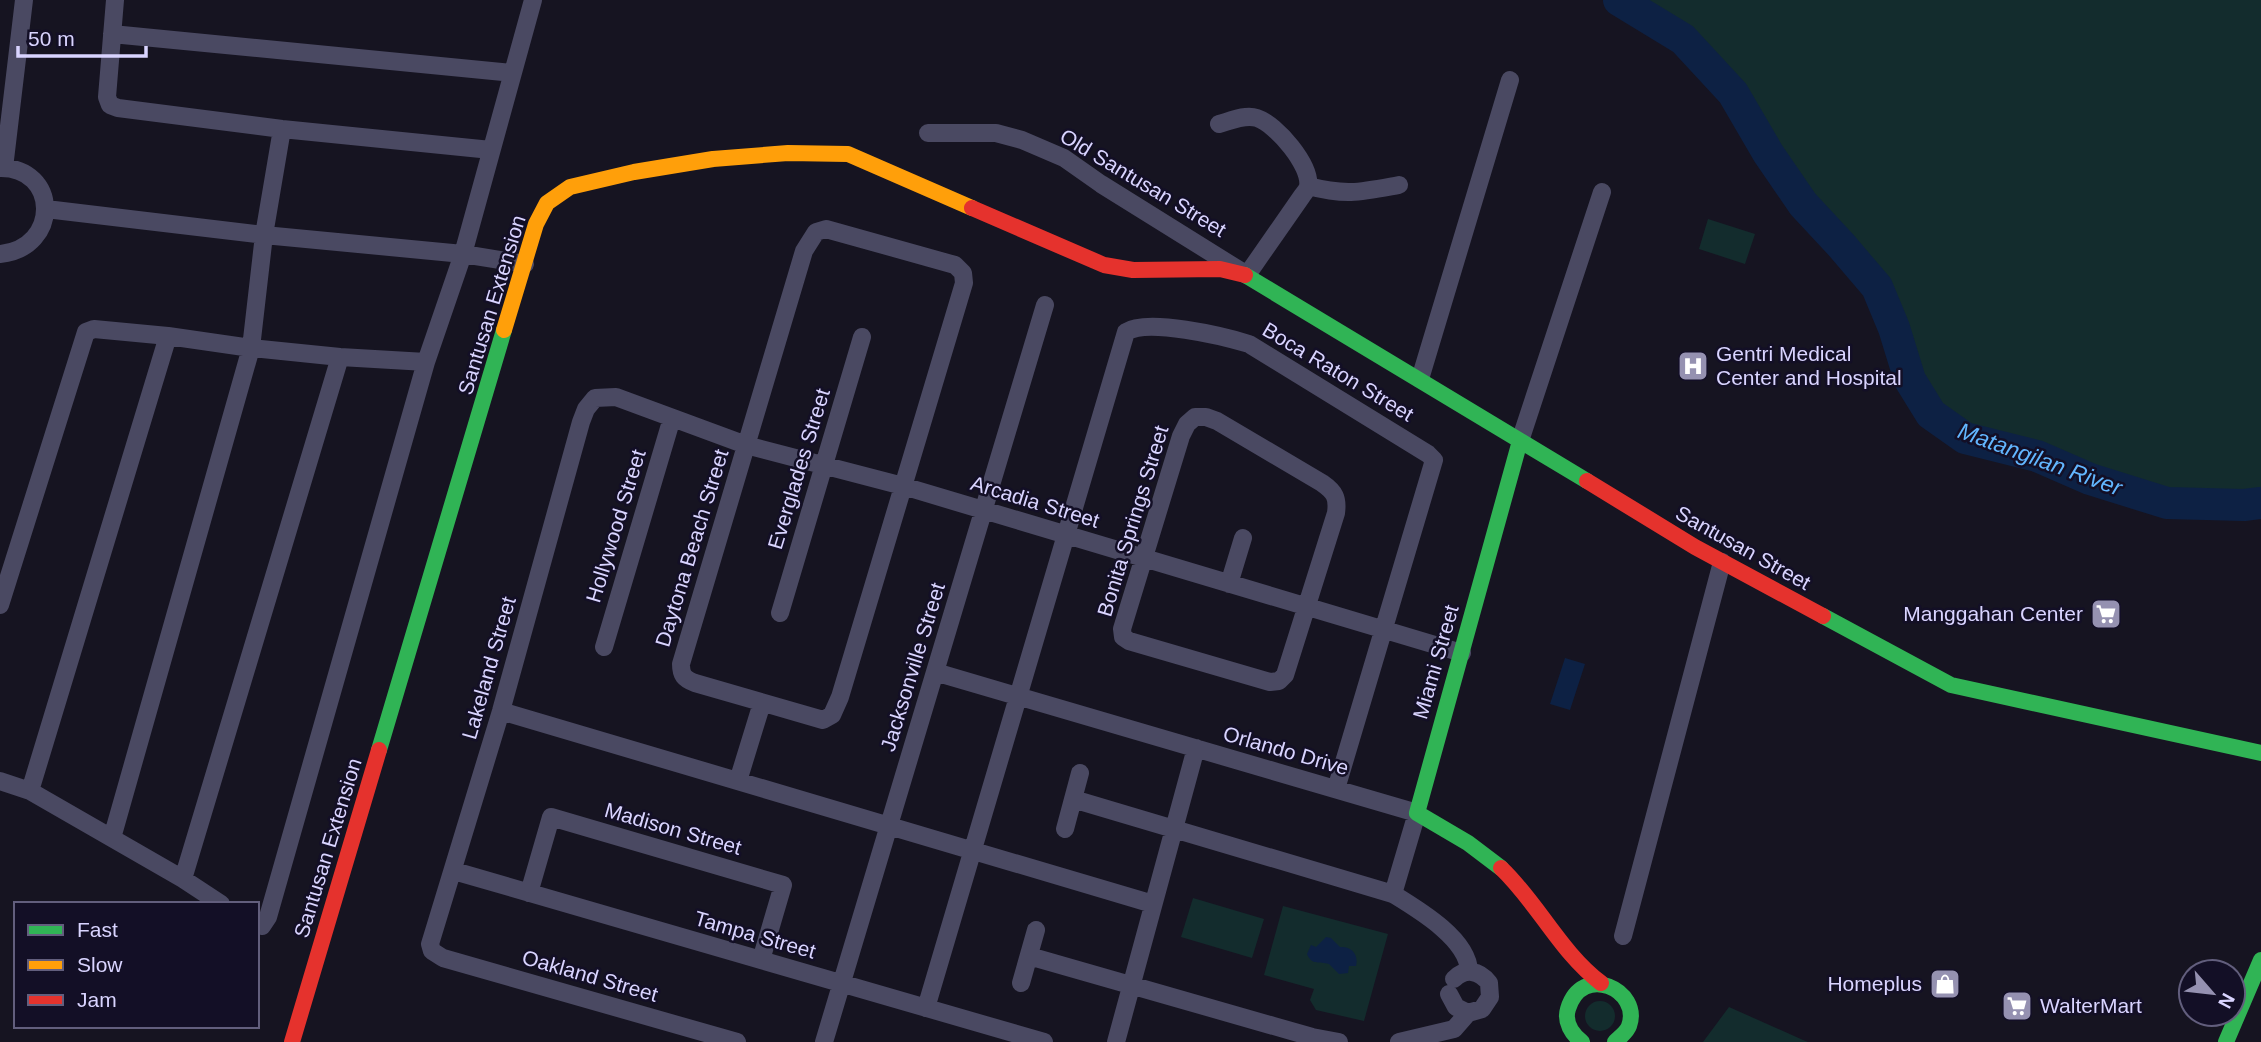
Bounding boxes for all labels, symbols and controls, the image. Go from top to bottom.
scale bar [18,14,145,58]
text: 50 m [28,27,75,50]
street label: Old Santusan Street [1056,124,1230,241]
street label: Santusan Extension [453,212,530,398]
street label: Boca Raton Street [1259,318,1418,426]
place label: Gentri Medical Center and Hospital [1716,342,1902,389]
hospital icon: Gentri Medical Center and Hospital [1676,349,1710,383]
street label: Everglades Street [763,386,834,552]
water label: Matangilan River [1954,417,2127,501]
street label: Bonita Springs Street [1093,422,1173,619]
street label: Hollywood Street [581,446,650,605]
street label: Daytona Beach Street [650,446,733,649]
street label: Arcadia Street [968,471,1102,532]
street label: Santusan Street [1672,501,1815,594]
street label: Jacksonville Street [876,580,949,754]
street label: Lakeland Street [457,594,520,742]
supermarket icon: Manggahan Center [2089,597,2123,631]
street label: Miami Street [1408,602,1463,722]
place label: Manggahan Center [1903,602,2083,625]
street label: Orlando Drive [1221,722,1352,779]
street label: Santusan Extension [289,755,366,941]
street label: Madison Street [602,798,744,859]
legend [14,902,259,1028]
street label: Tampa Street [692,906,818,963]
text: Fast [77,918,118,941]
street label: Oakland Street [520,945,661,1006]
text: Slow [77,953,123,976]
north arrow [2177,958,2247,1028]
shop icon: Homeplus [1928,967,1962,1001]
place label: Homeplus [1827,972,1922,995]
text: Jam [77,988,117,1011]
supermarket icon: WalterMart [2000,989,2034,1023]
text: N [2214,990,2239,1012]
place label: WalterMart [2040,994,2142,1017]

